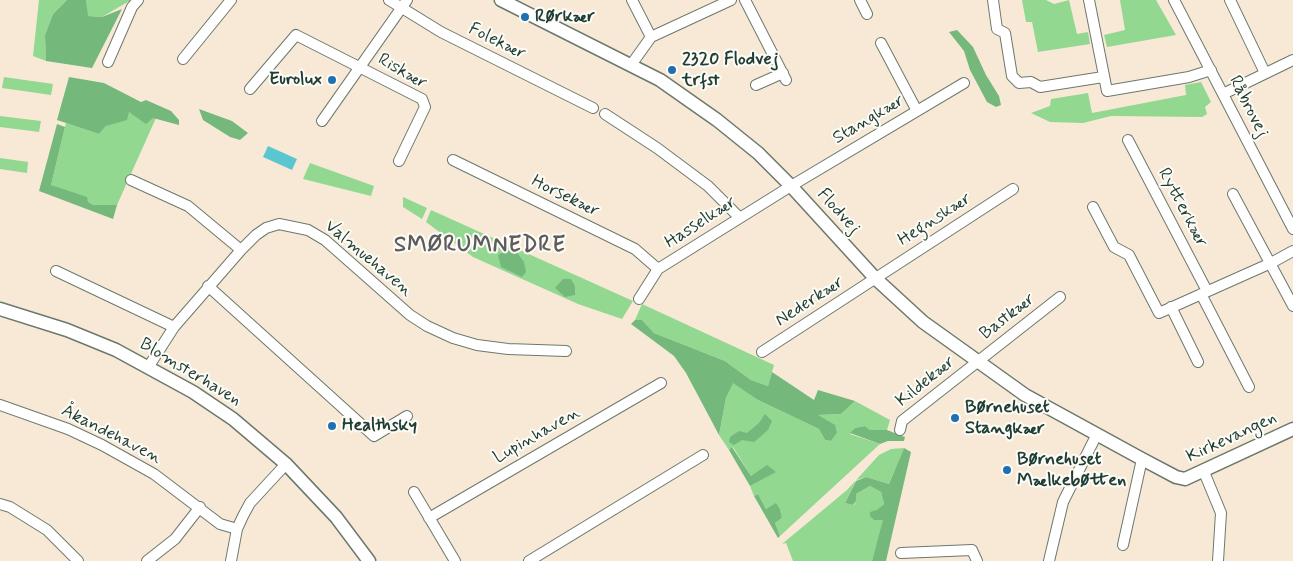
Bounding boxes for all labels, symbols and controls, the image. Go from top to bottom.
place label: Rørkær [535,6,595,28]
marker: Rørkær [519,11,531,23]
street label: Folekær [465,19,529,65]
street label: Riskær [373,49,431,95]
place label: 2320 Flodvej trfst [682,49,779,92]
marker: 2320 Flodvej trfst [666,64,678,76]
place label: Eurolux [269,69,322,91]
street label: Råbrovej [1223,72,1273,142]
marker: Eurolux [326,74,338,86]
street label: Stangkær [829,90,909,150]
street label: Rytterkær [1152,165,1212,251]
street label: Horsekær [527,171,603,223]
street label: Flodvej [812,185,864,239]
street label: Hegnskær [894,188,976,252]
street label: Hasselkær [661,192,741,254]
street label: Valmuehaven [320,216,416,302]
district label: SMØRUMNEDRE [391,233,569,259]
street label: Nederkær [772,272,848,332]
street label: Bastkær [976,289,1040,345]
street label: Blomsterhaven [135,334,245,412]
street label: Kildekær [892,352,960,412]
place label: Børnehuset Stangkær [965,397,1050,439]
street label: Åkandehaven [57,401,165,469]
street label: Lupinhaven [490,403,584,469]
street label: Kirkevangen [1183,408,1281,468]
marker: Børnehuset Stangkær [949,412,961,424]
place label: Healthsky [342,415,417,437]
marker: Healthsky [326,420,338,432]
place label: Børnehuset Mælkebøtten [1017,449,1126,492]
marker: Børnehuset Mælkebøtten [1001,464,1013,476]

